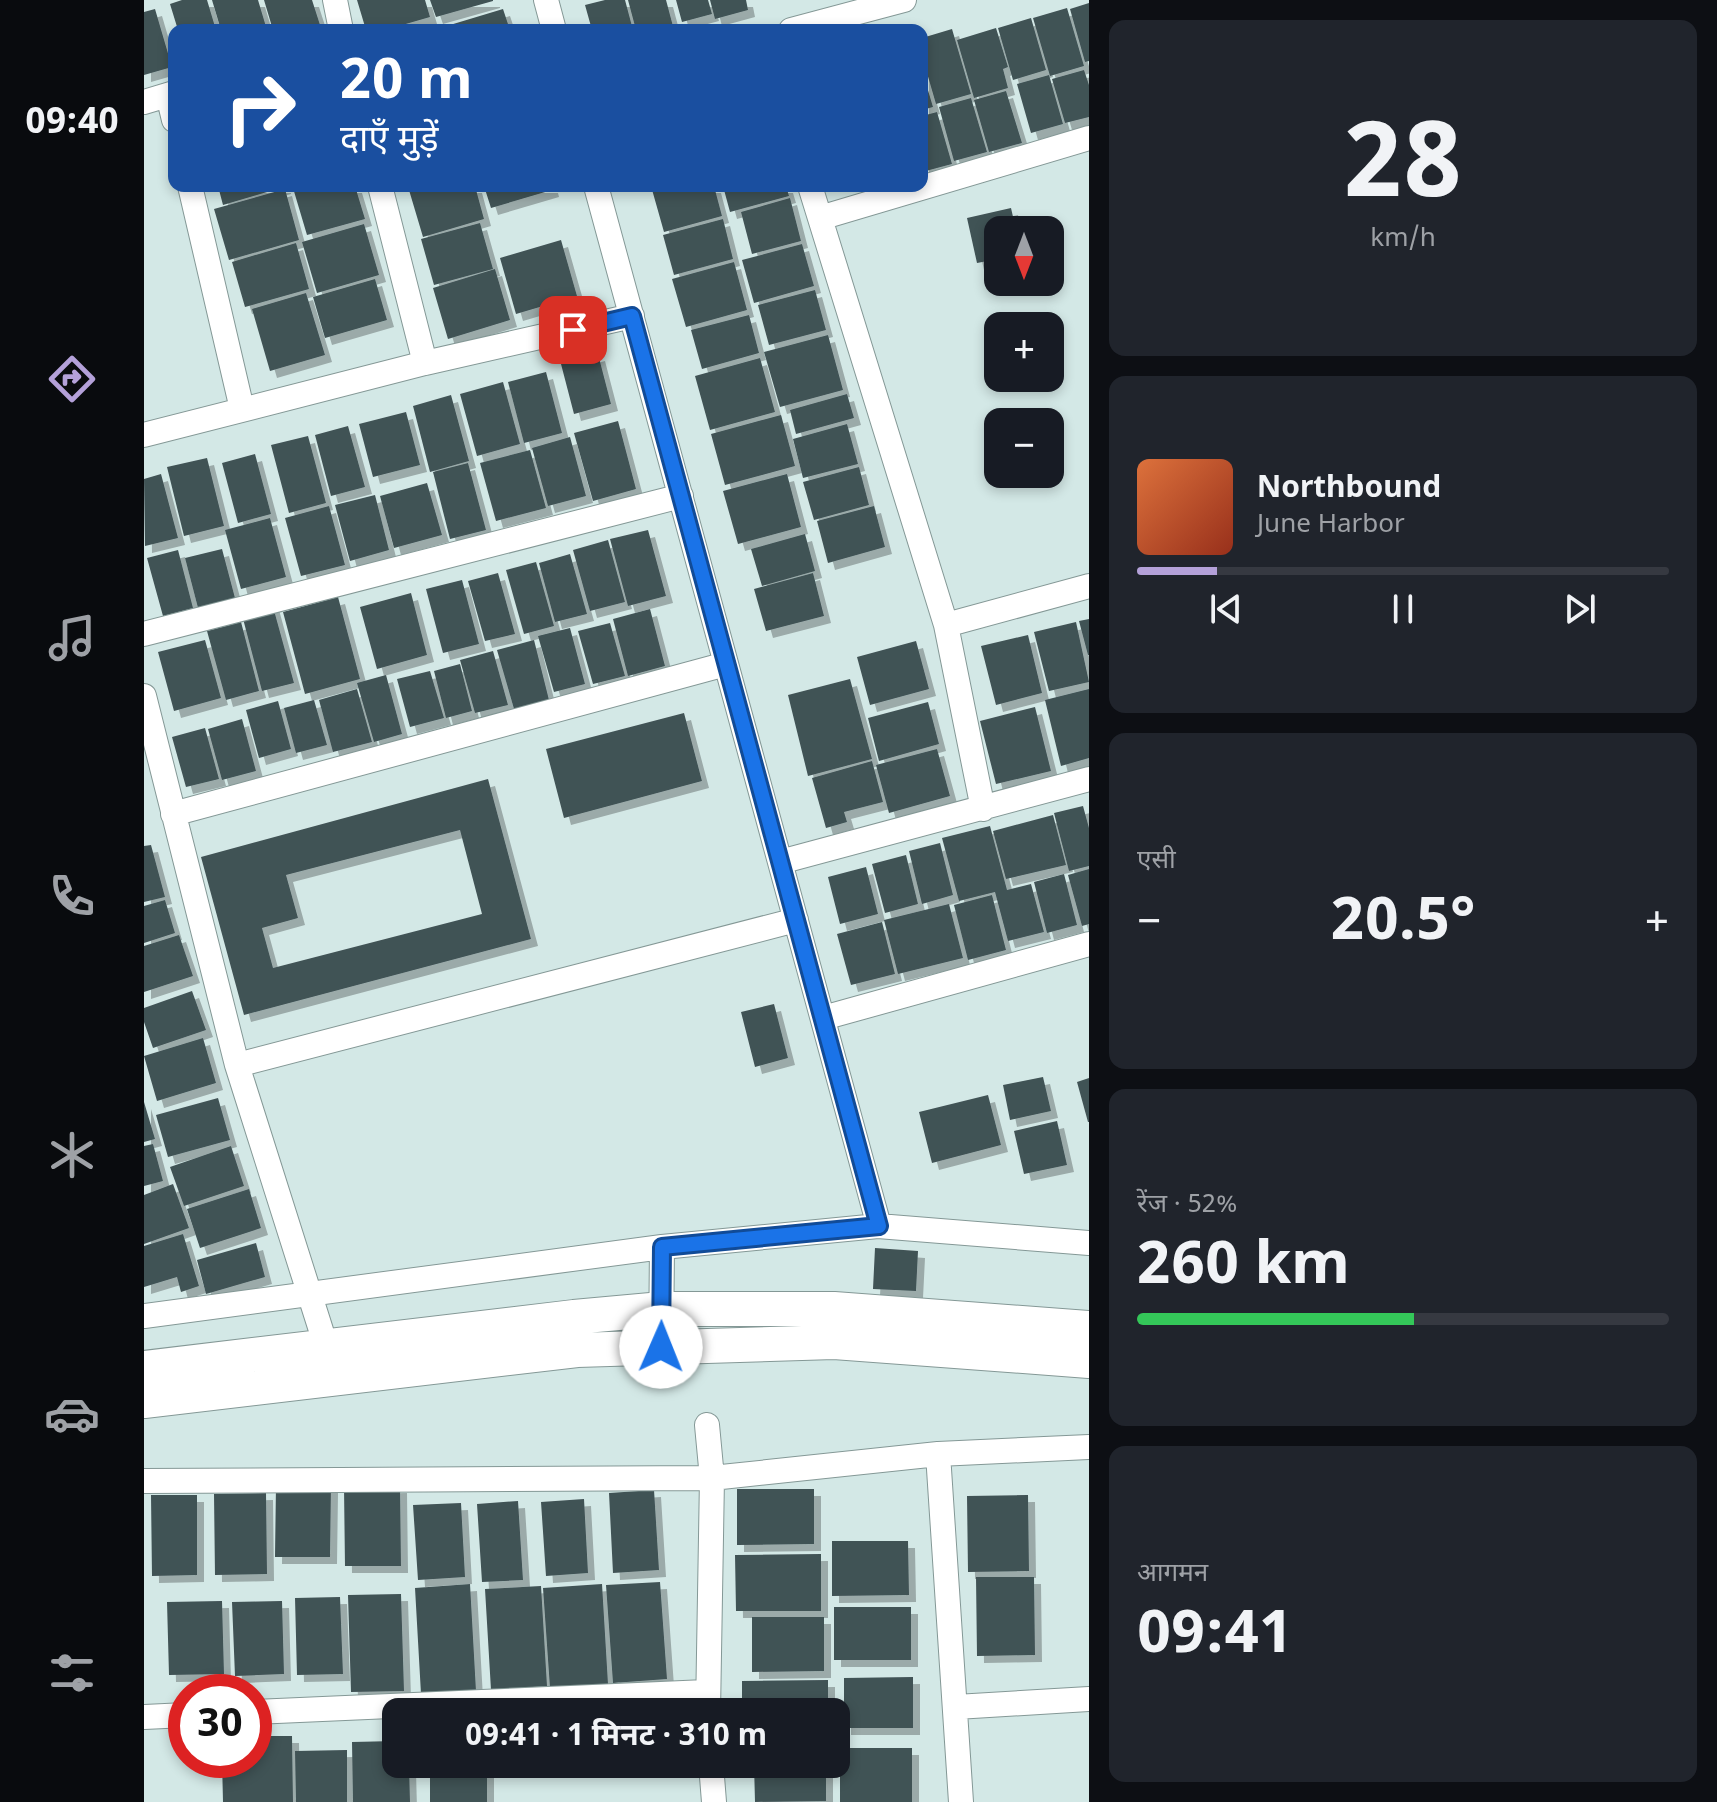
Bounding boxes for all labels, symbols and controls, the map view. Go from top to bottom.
text: 20 m [340,48,473,121]
icon: right [208,56,312,160]
text: 09:40 [25,101,119,148]
text: 28 [1344,103,1462,238]
text: दाएँ मुड़ें [340,119,439,166]
north arrow [984,216,1064,296]
map controls [984,216,1064,488]
text: km/h [1370,223,1436,257]
pin [539,296,607,364]
icon: arrive [551,308,595,352]
button: + [984,312,1064,392]
icon: directions [44,351,100,407]
button: − [984,408,1064,488]
text: Northbound [1257,470,1441,509]
text: June Harbor [1257,509,1405,543]
icon: previous [1204,587,1248,631]
icon: pause [1381,587,1425,631]
icon: next [1558,587,1602,631]
icon: music [44,610,100,666]
text: एसी [1137,845,1176,879]
icon: phone [44,868,100,924]
text: 20.5° [1331,885,1475,963]
text: − [1137,896,1161,953]
text: + [1645,896,1669,953]
icon: climate [44,1127,100,1183]
text: रेंज · 52% [1137,1189,1238,1223]
text: 260 km [1137,1229,1350,1307]
position arrow [619,1305,703,1389]
icon: car [44,1386,100,1442]
text: आगमन [1137,1558,1208,1592]
text: 09:41 [1137,1598,1293,1676]
icon: filters [44,1645,100,1701]
speed limit sign: 30 [168,1674,272,1778]
text: 09:41 · 1 मिनट · 310 m [465,1718,767,1757]

